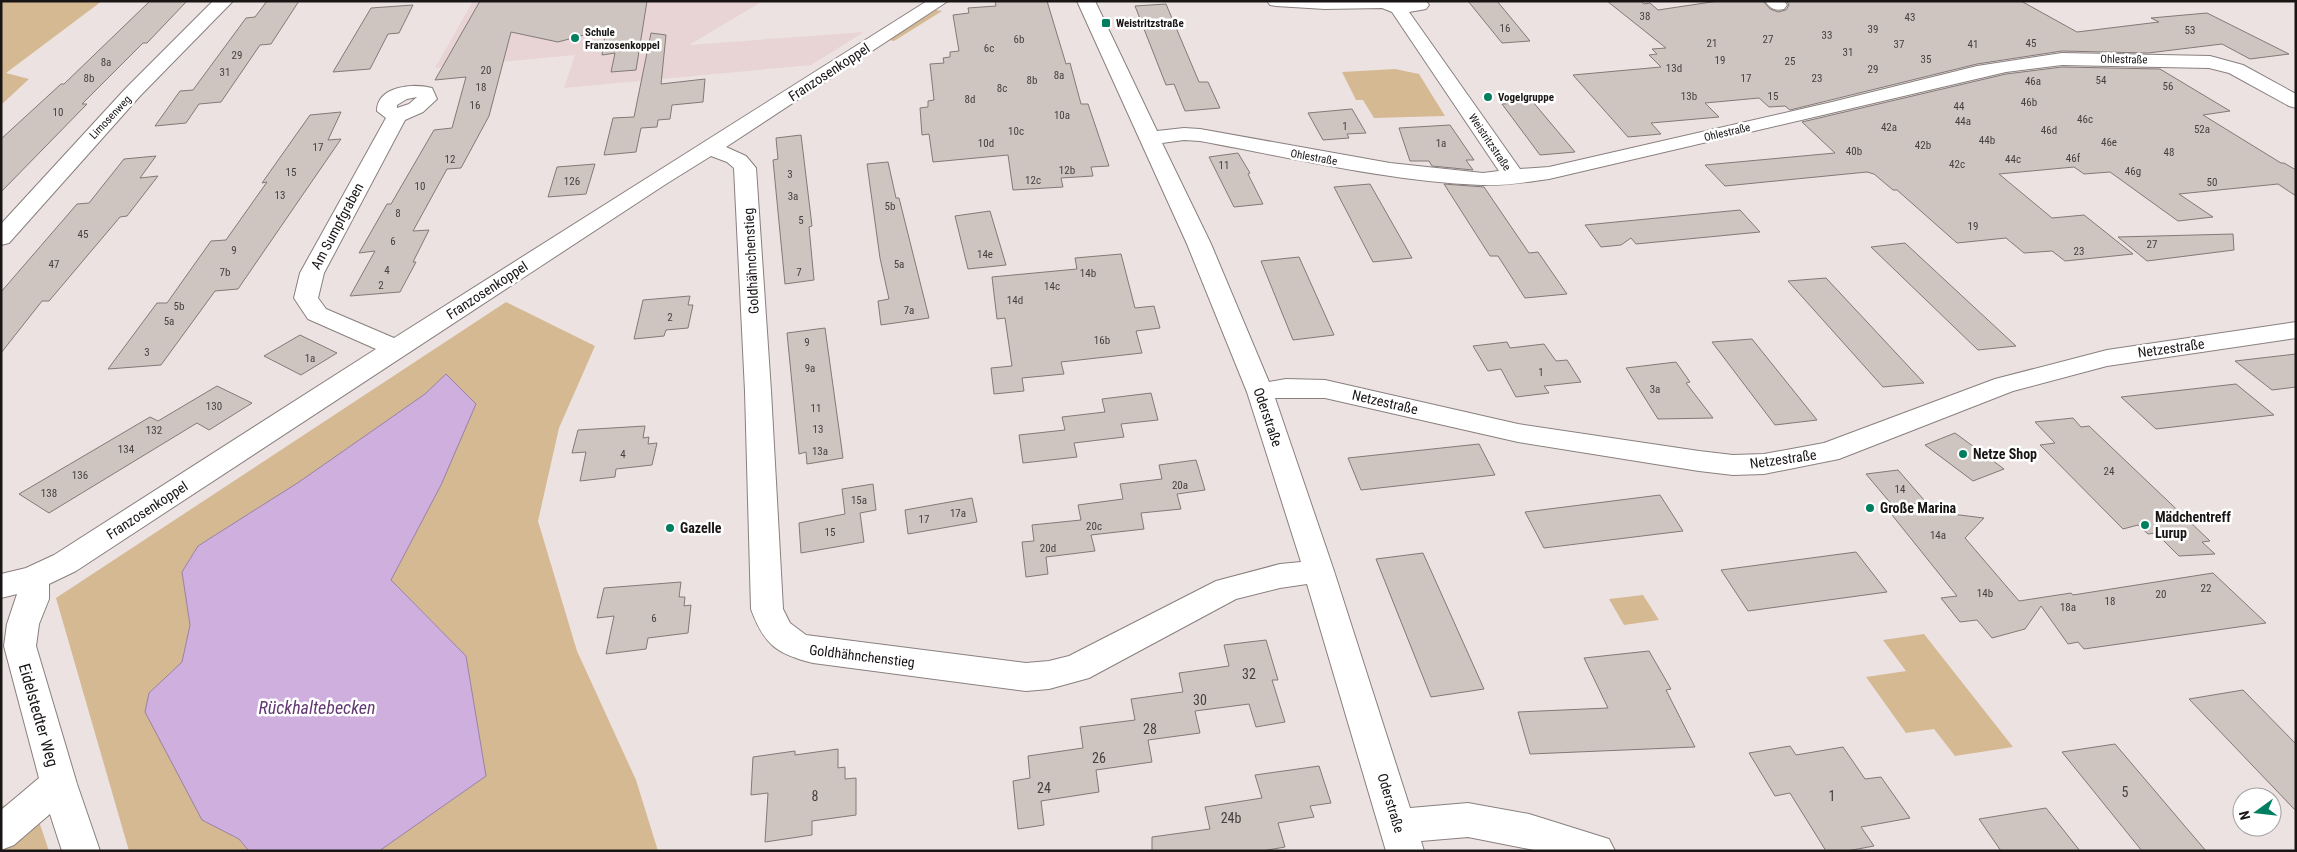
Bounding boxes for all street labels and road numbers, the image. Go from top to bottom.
street label: Franzosenkoppel [785,40,873,104]
street label: Ohlestraße [2100,53,2148,66]
street label: Limosenweg [87,93,134,142]
street label: Weistritzstraße [1466,111,1513,173]
street label: Ohlestraße [1703,121,1752,144]
street label: Ohlestraße [1290,147,1338,168]
street label: Am Sumpfgraben [308,180,366,272]
street label: Goldhähnchenstieg [740,208,762,314]
street label: Franzosenkoppel [443,258,531,322]
street label: Netzestraße [2137,335,2206,361]
street label: Oderstraße [1250,385,1286,449]
street label: Netzestraße [1351,387,1420,417]
street label: Netzestraße [1749,446,1818,472]
street label: Franzosenkoppel [103,478,191,542]
street label: Goldhähnchenstieg [808,642,916,670]
street label: Eidelstedter Weg [15,661,62,769]
street label: Oderstraße [1374,771,1408,835]

